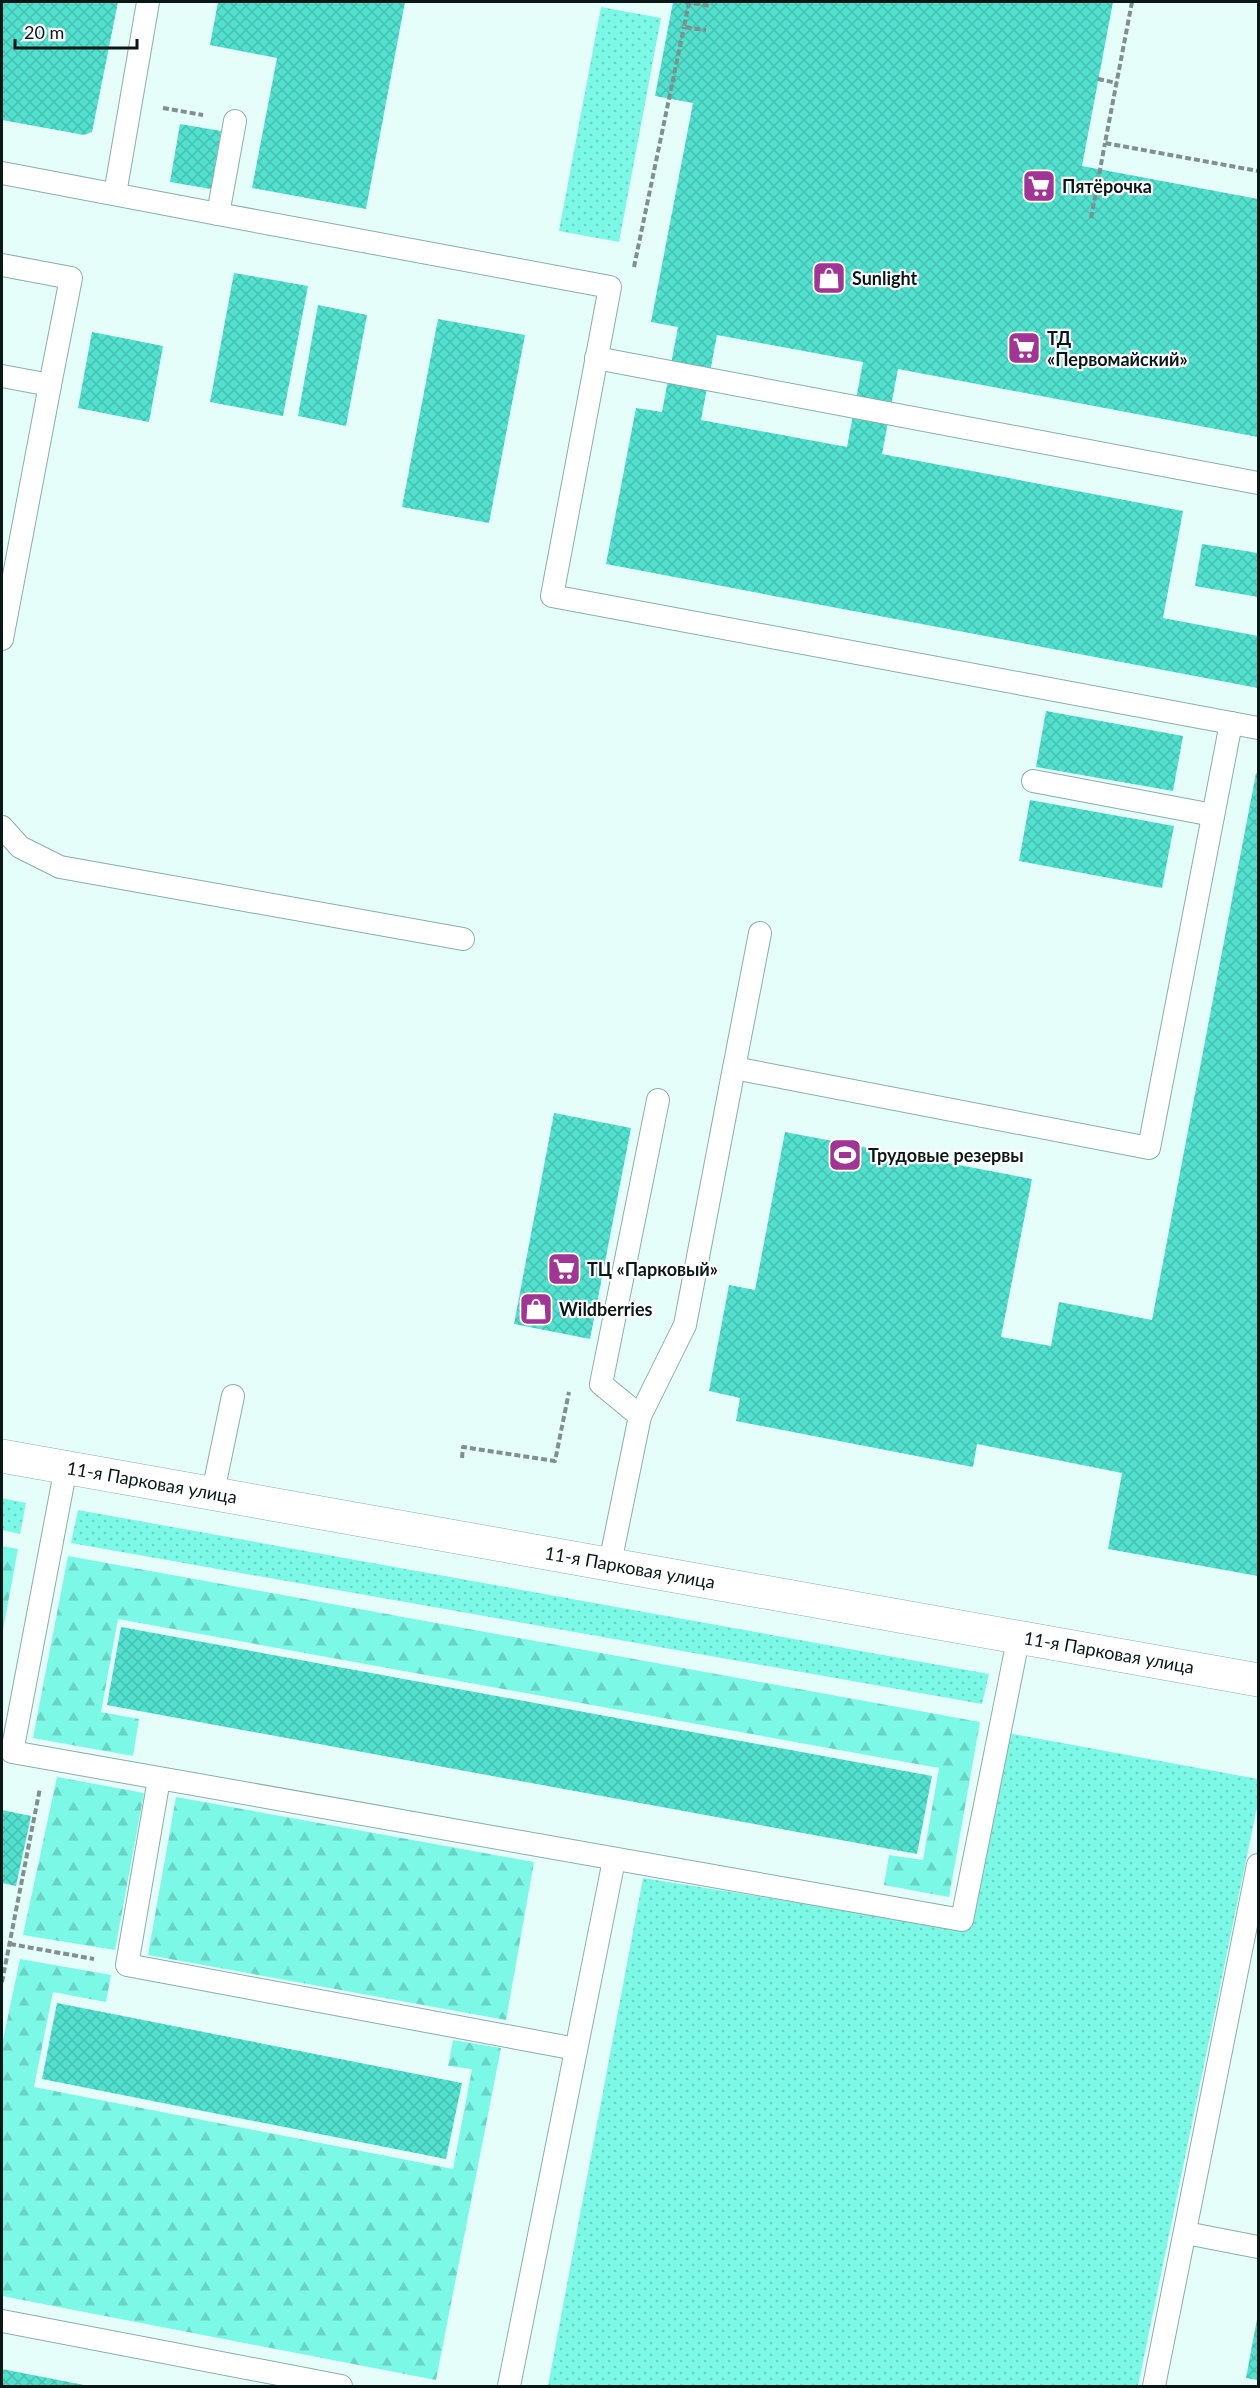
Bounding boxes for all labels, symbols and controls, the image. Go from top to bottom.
scale bar [15,12,136,50]
text: 20 m [24,21,64,43]
supermarket icon: Пятёрочка [1021,168,1057,204]
place label: Пятёрочка [1062,175,1152,197]
shop icon: Sunlight [811,260,847,296]
place label: Sunlight [852,267,918,289]
place label: ТД «Первомайский» [1047,327,1188,370]
supermarket icon: ТД «Первомайский» [1006,330,1042,366]
sports icon: Трудовые резервы [827,1137,863,1173]
place label: Трудовые резервы [868,1144,1024,1166]
supermarket icon: ТЦ «Парковый» [546,1251,582,1287]
place label: ТЦ «Парковый» [587,1258,718,1280]
shop icon: Wildberries [518,1291,554,1327]
place label: Wildberries [559,1298,653,1320]
street label: 11-я Парковая улица [65,1456,239,1508]
street label: 11-я Парковая улица [543,1541,717,1593]
street label: 11-я Парковая улица [1022,1626,1196,1678]

